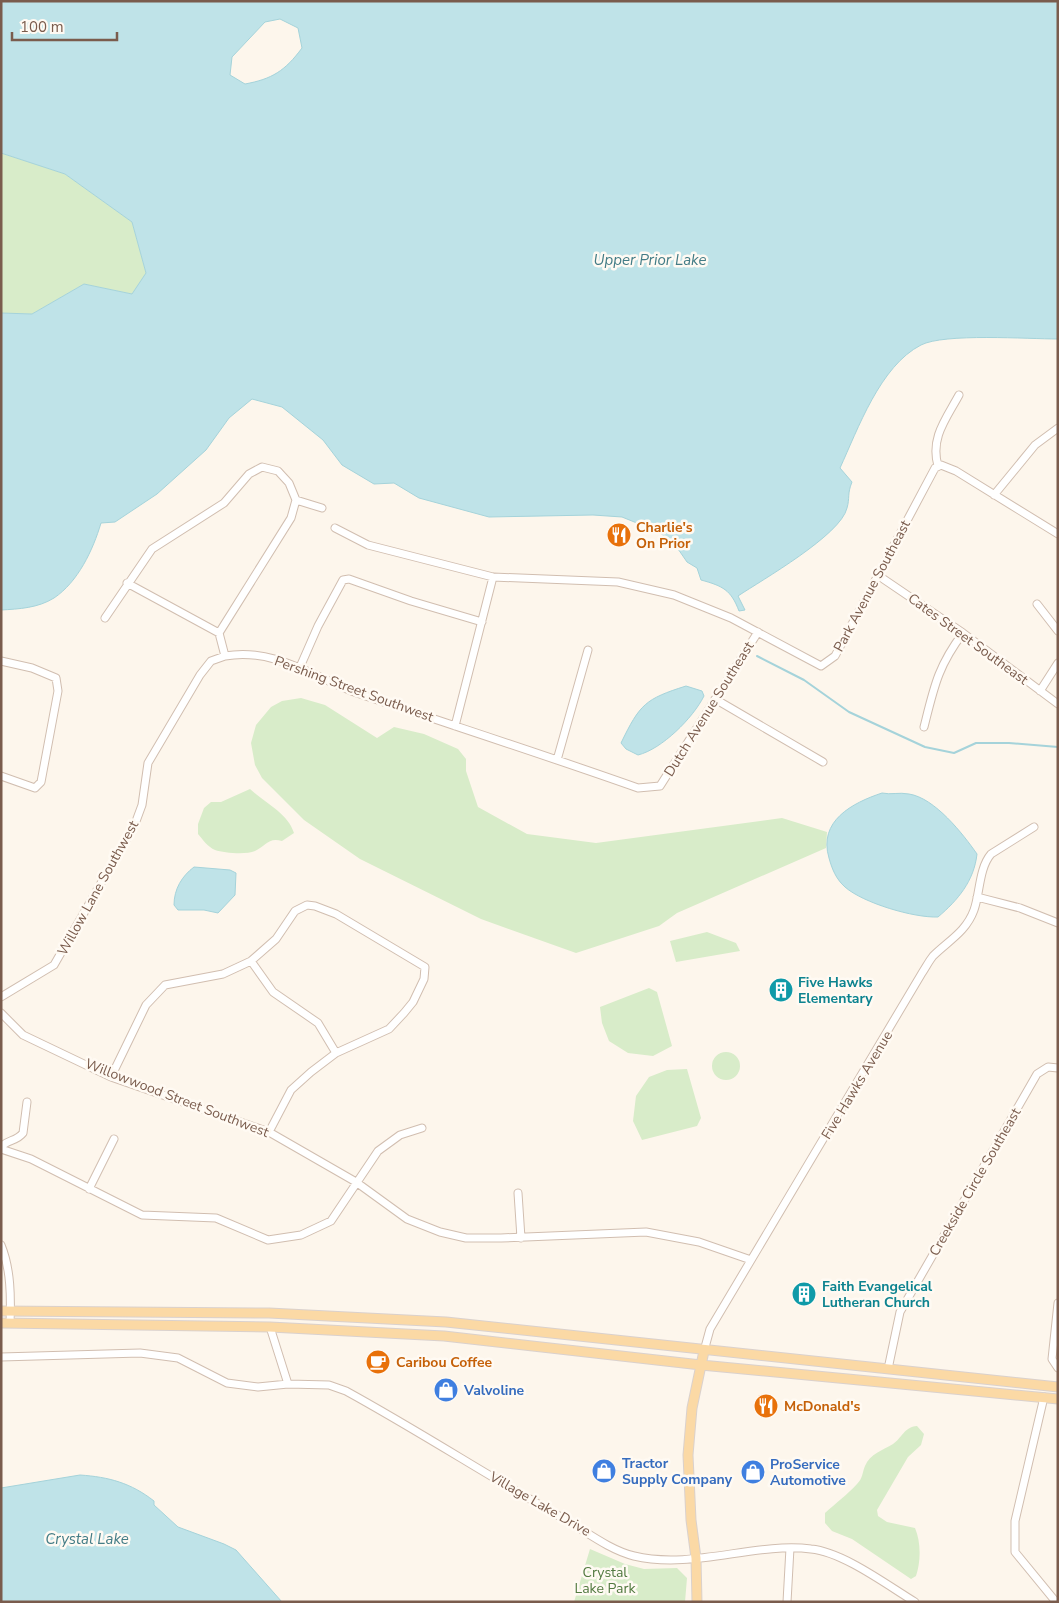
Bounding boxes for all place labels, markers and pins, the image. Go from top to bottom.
place label: Charlie's On Prior [636,518,693,553]
restaurant icon: Charlie's On Prior [606,522,632,548]
place label: Five Hawks Elementary [798,973,873,1008]
building icon: Five Hawks Elementary [768,977,794,1003]
place label: Faith Evangelical Lutheran Church [822,1277,933,1312]
building icon: Faith Evangelical Lutheran Church [791,1281,817,1307]
cafe icon: Caribou Coffee [365,1349,391,1375]
place label: Caribou Coffee [396,1353,493,1372]
shop icon: Valvoline [433,1377,459,1403]
place label: Valvoline [463,1381,525,1400]
restaurant icon: McDonald's [753,1393,779,1419]
place label: McDonald's [784,1397,861,1416]
place label: Tractor Supply Company [622,1454,733,1489]
place label: ProService Automotive [770,1455,846,1490]
shop icon: Tractor Supply Company [591,1458,617,1484]
shop icon: ProService Automotive [740,1459,766,1485]

